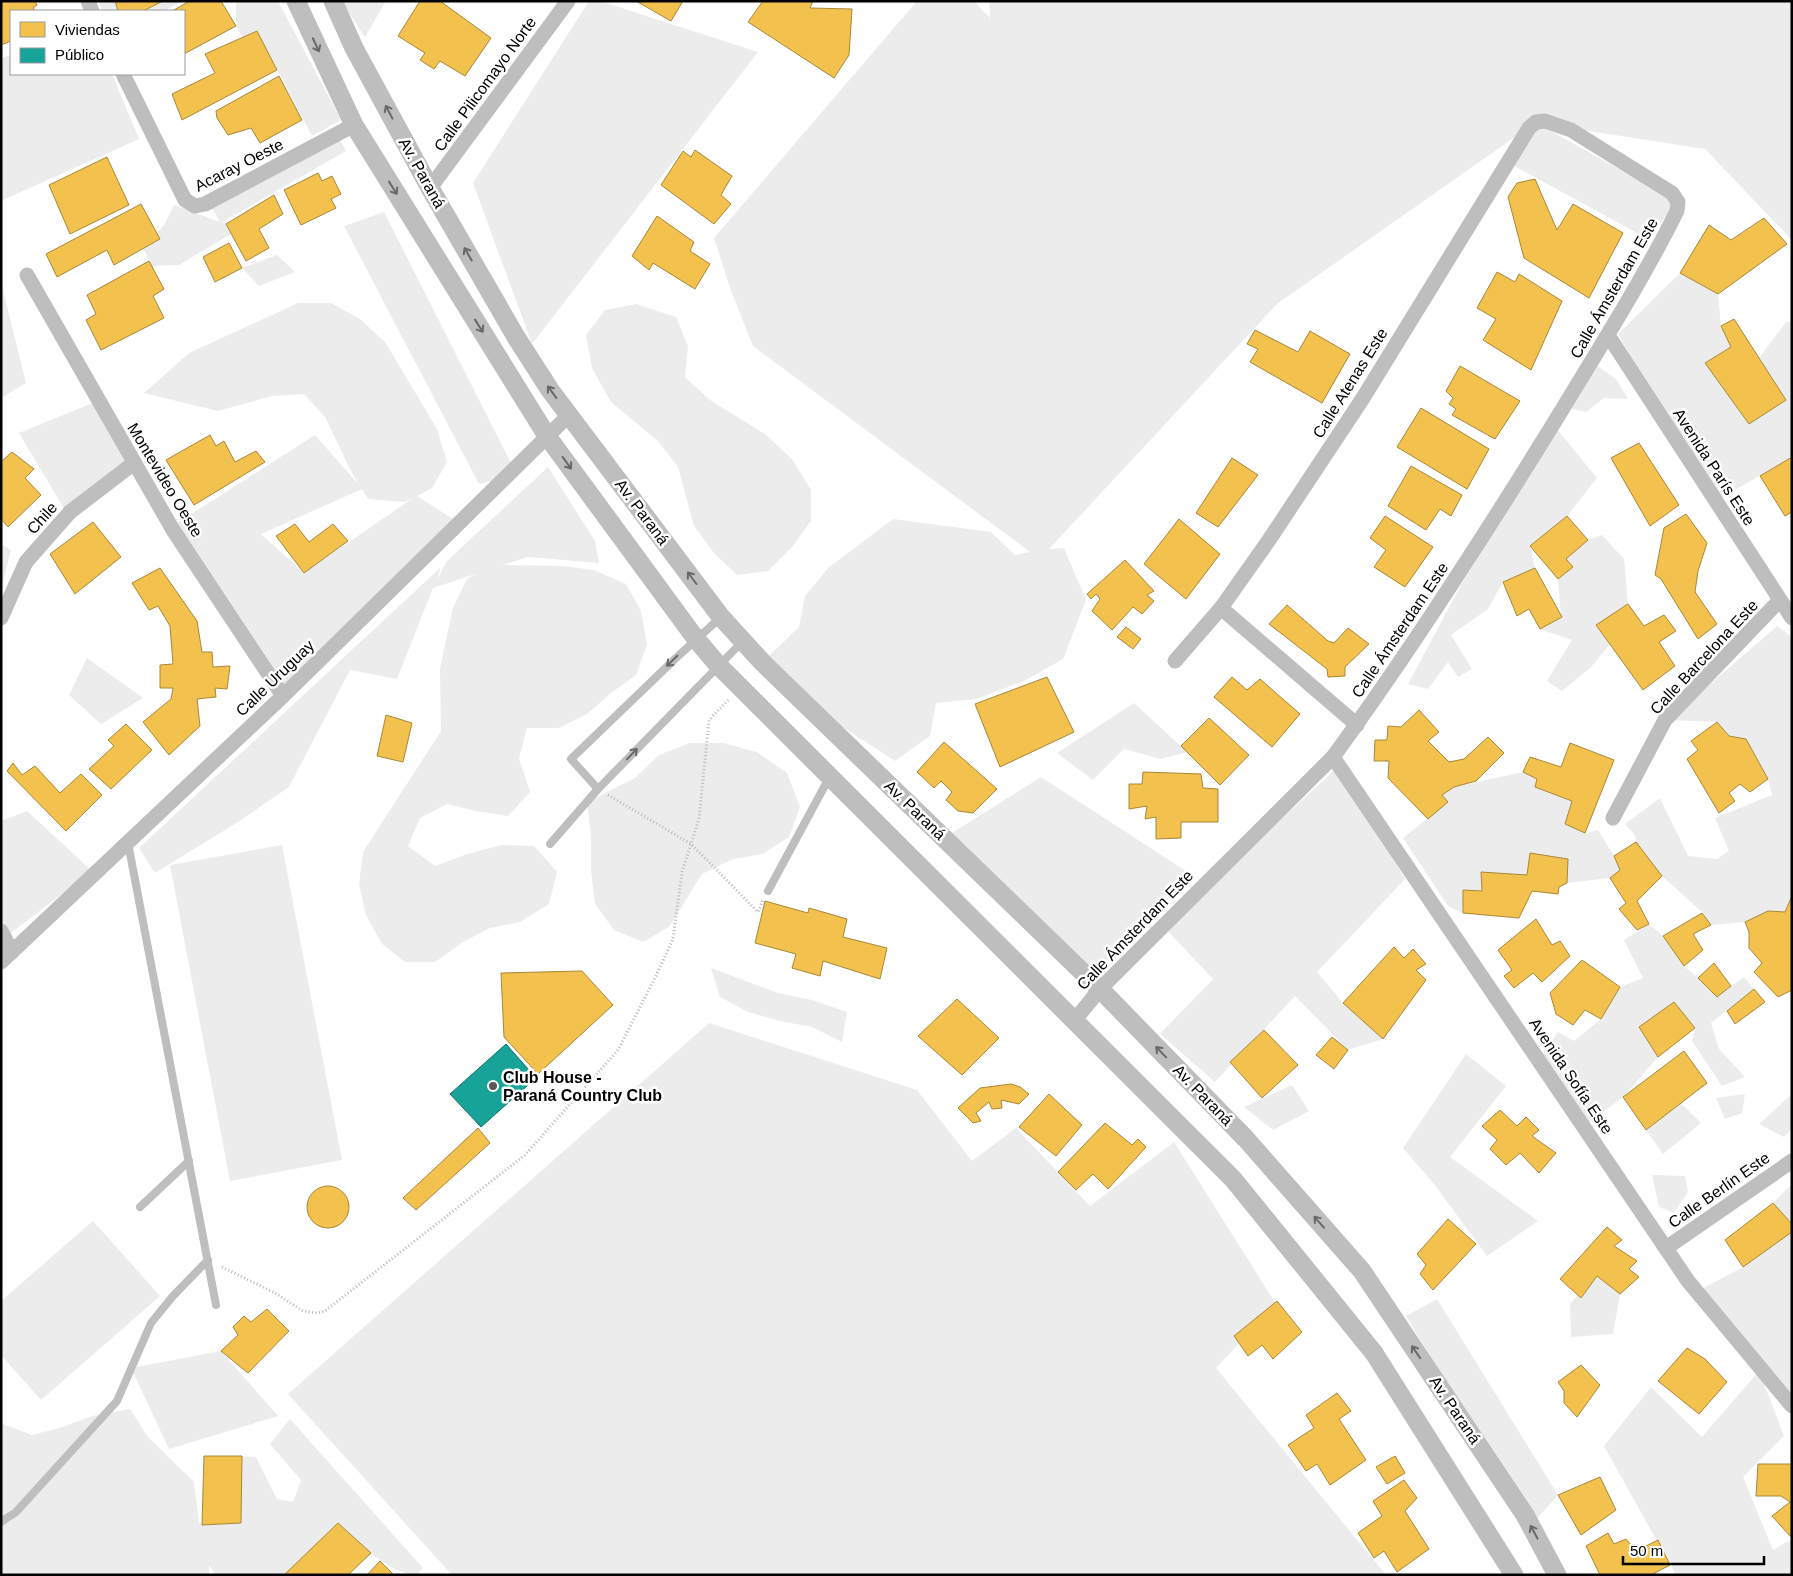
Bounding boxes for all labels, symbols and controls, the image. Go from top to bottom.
legend [10,10,185,75]
street label: Calle Pilicomayo Norte [431,13,539,154]
text: Viviendas [55,21,120,38]
one-way arrow [312,37,322,52]
text: Público [55,46,104,63]
one-way arrow [384,104,394,119]
street label: Acaray Oeste [192,135,286,195]
street label: Av. Paraná [396,135,448,211]
one-way arrow [389,181,399,195]
street label: Calle Ámsterdam Este [1566,214,1661,361]
one-way arrow [463,246,473,261]
one-way arrow [474,319,484,333]
street label: Calle Atenas Este [1309,325,1391,441]
one-way arrow [547,386,557,400]
street label: Avenida París Este [1670,405,1758,529]
street label: Montevideo Oeste [124,420,206,540]
one-way arrow [562,456,572,470]
street label: Av. Paraná [612,476,672,548]
street label: Chile [23,499,61,537]
street label: Calle Ámsterdam Este [1348,559,1452,701]
one-way arrow [687,571,697,585]
street label: Calle Barcelona Este [1647,596,1761,717]
street label: Calle Uruguay [233,637,317,719]
one-way arrow [665,655,678,667]
one-way arrow [626,748,638,760]
street label: Av. Paraná [881,777,949,843]
street label: Calle Ámsterdam Este [1073,866,1196,993]
street label: Avenida Sofía Este [1526,1015,1616,1137]
one-way arrow [1155,1045,1167,1058]
street label: Av. Paraná [1170,1061,1236,1129]
place label: Club House - Paraná Country Club [503,1069,662,1104]
marker: Club House - Paraná Country Club [487,1080,499,1092]
street label: Calle Berlín Este [1665,1149,1773,1231]
one-way arrow [1313,1216,1325,1229]
one-way arrow [1411,1345,1421,1359]
street label: Av. Paraná [1426,1373,1484,1447]
one-way arrow [1529,1524,1539,1539]
scale bar [1623,1534,1764,1566]
text: 50 m [1630,1542,1663,1559]

